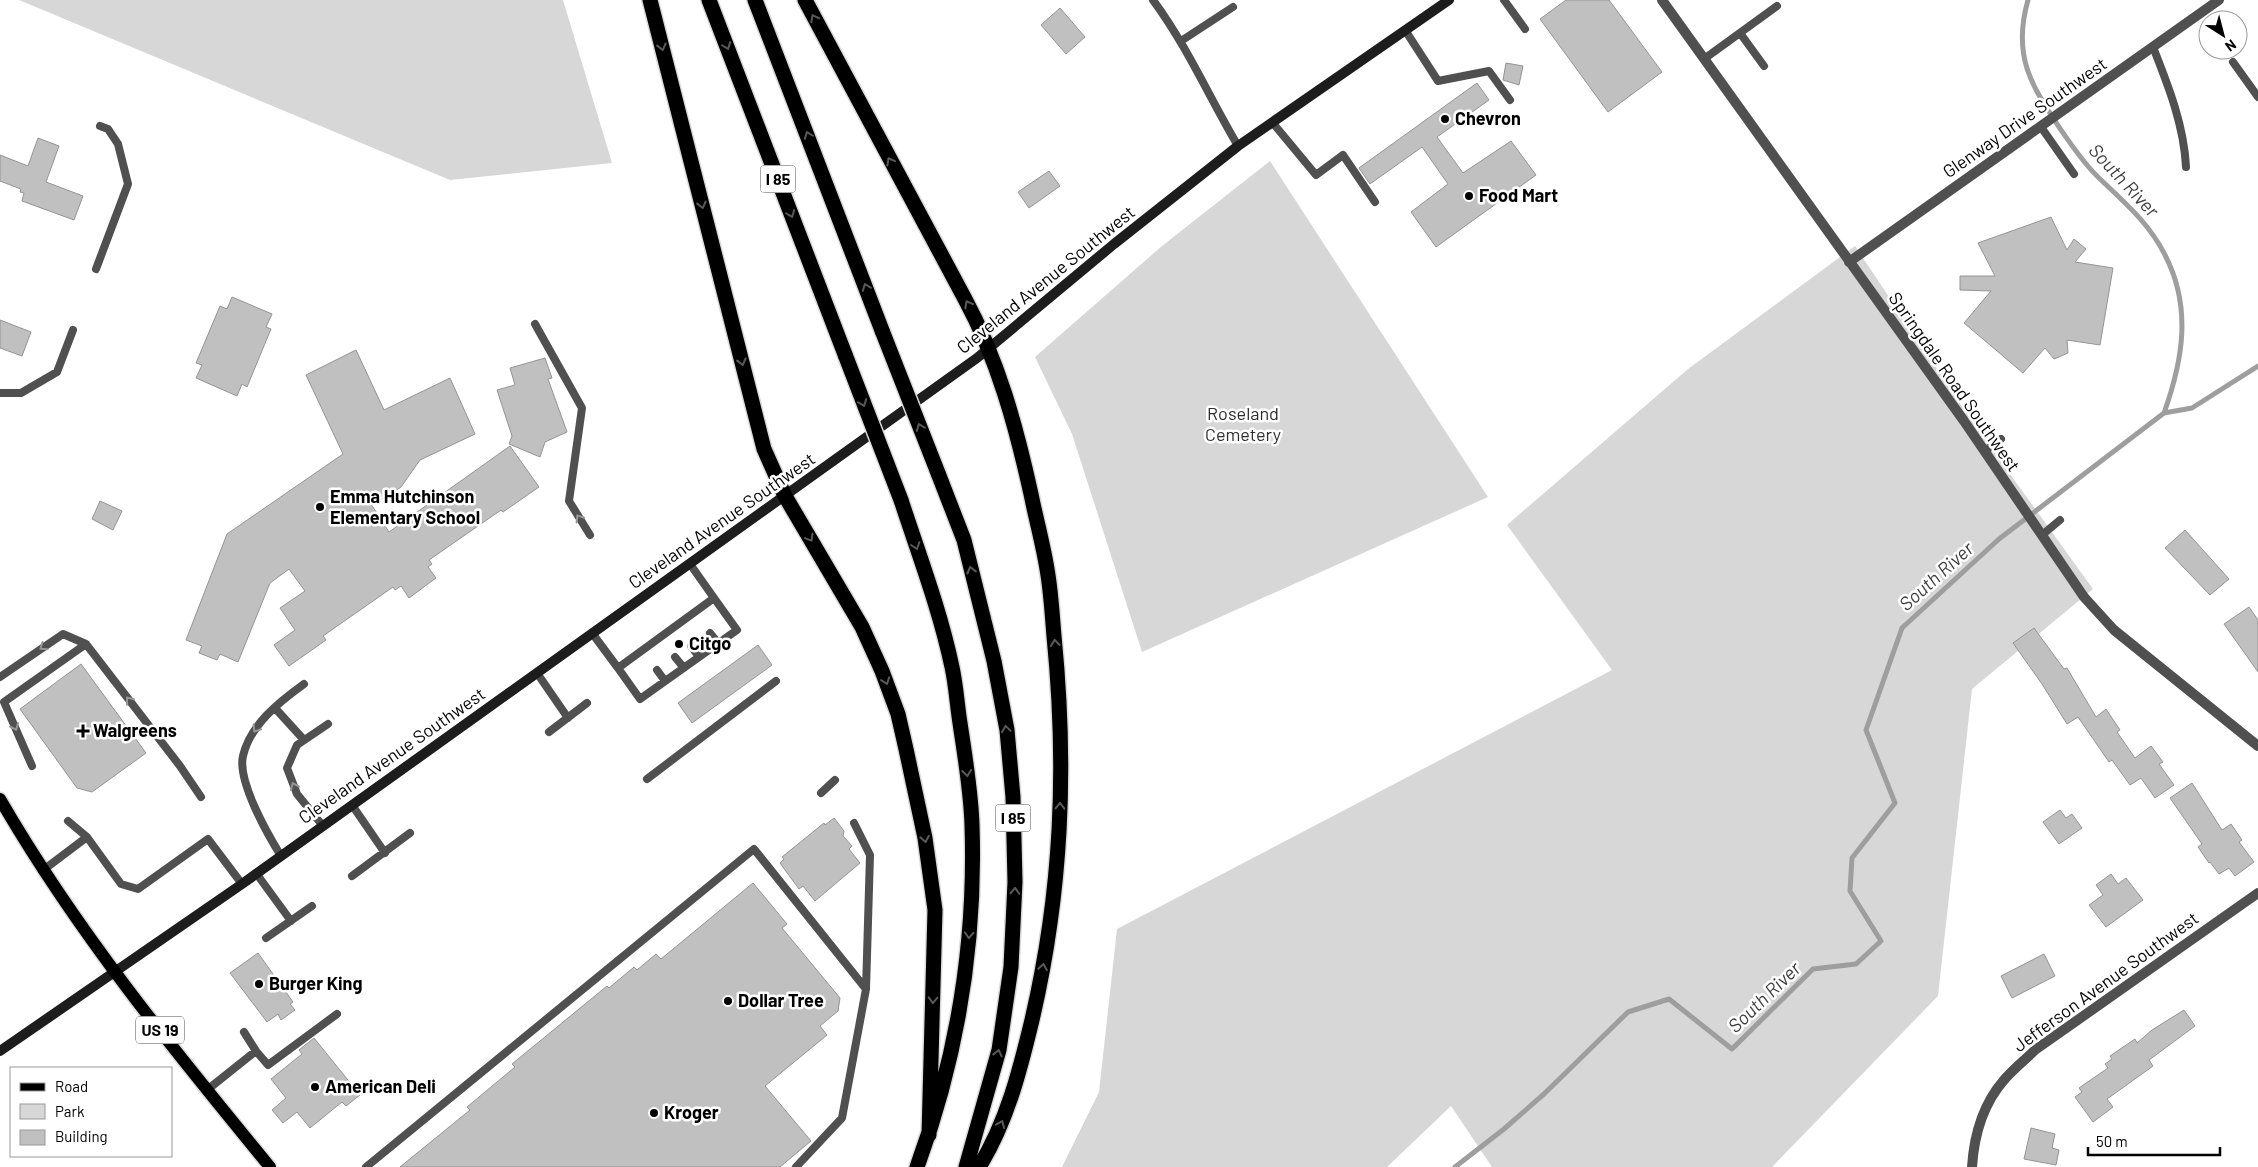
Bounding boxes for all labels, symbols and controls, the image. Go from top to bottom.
north arrow [2198,10,2248,60]
one-way arrow [810,14,820,23]
text: N [2222,36,2240,56]
one-way arrow [721,41,731,49]
one-way arrow [656,43,667,52]
street label: Glenway Drive Southwest [1938,52,2111,182]
place label: Chevron [1455,107,1521,129]
marker: Chevron [1439,113,1451,125]
one-way arrow [804,131,814,140]
water label: South River [2085,138,2165,222]
one-way arrow [887,158,897,167]
road number: I 85 [760,165,796,192]
place label: Food Mart [1479,184,1558,206]
marker: Food Mart [1463,190,1475,202]
one-way arrow [696,200,706,208]
street label: Cleveland Avenue Southwest [952,201,1139,358]
one-way arrow [785,209,795,218]
one-way arrow [862,283,872,292]
street label: Springdale Road Southwest [1884,287,2025,475]
one-way arrow [964,300,974,309]
one-way arrow [736,358,747,367]
one-way arrow [857,398,867,407]
park label: Roseland Cemetery [1205,402,1281,445]
one-way arrow [916,423,927,432]
street label: Cleveland Avenue Southwest [624,447,819,593]
place label: Emma Hutchinson Elementary School [330,485,480,528]
marker: Emma Hutchinson Elementary School [314,501,326,513]
one-way arrow [576,514,586,523]
one-way arrow [804,532,814,541]
water label: South River [1894,535,1979,615]
one-way arrow [911,542,921,550]
one-way arrow [966,566,977,575]
place label: Citgo [689,632,731,654]
marker: Citgo [673,638,685,650]
one-way arrow [1050,639,1061,647]
one-way arrow [39,641,48,651]
one-way arrow [880,676,890,685]
street label: Cleveland Avenue Southwest [294,682,489,828]
one-way arrow [126,697,134,706]
place label: Walgreens [93,719,177,741]
one-way arrow [9,722,20,731]
one-way arrow [253,724,262,733]
marker: Walgreens [77,725,89,737]
one-way arrow [1001,725,1012,733]
one-way arrow [961,769,972,777]
one-way arrow [290,782,301,791]
one-way arrow [1055,801,1066,809]
road number: I 85 [996,804,1030,831]
one-way arrow [920,834,930,843]
one-way arrow [1009,887,1020,895]
street label: Jefferson Avenue Southwest [2008,907,2202,1056]
one-way arrow [964,931,975,939]
water label: South River [1723,956,1806,1037]
one-way arrow [1038,963,1048,971]
place label: Burger King [269,972,362,994]
marker: Burger King [253,978,265,990]
place label: Dollar Tree [738,989,824,1011]
marker: Dollar Tree [722,995,734,1007]
one-way arrow [928,997,939,1005]
road number: US 19 [136,1016,184,1044]
one-way arrow [992,1048,1003,1057]
legend [10,1067,172,1157]
place label: American Deli [325,1075,436,1097]
text: Road [55,1077,88,1095]
marker: American Deli [309,1081,321,1093]
place label: Kroger [664,1101,719,1123]
text: Park [55,1102,85,1120]
marker: Kroger [648,1107,660,1119]
one-way arrow [994,1120,1005,1129]
scale bar [2088,1124,2220,1156]
text: Building [55,1127,108,1145]
text: 50 m [2096,1132,2128,1150]

